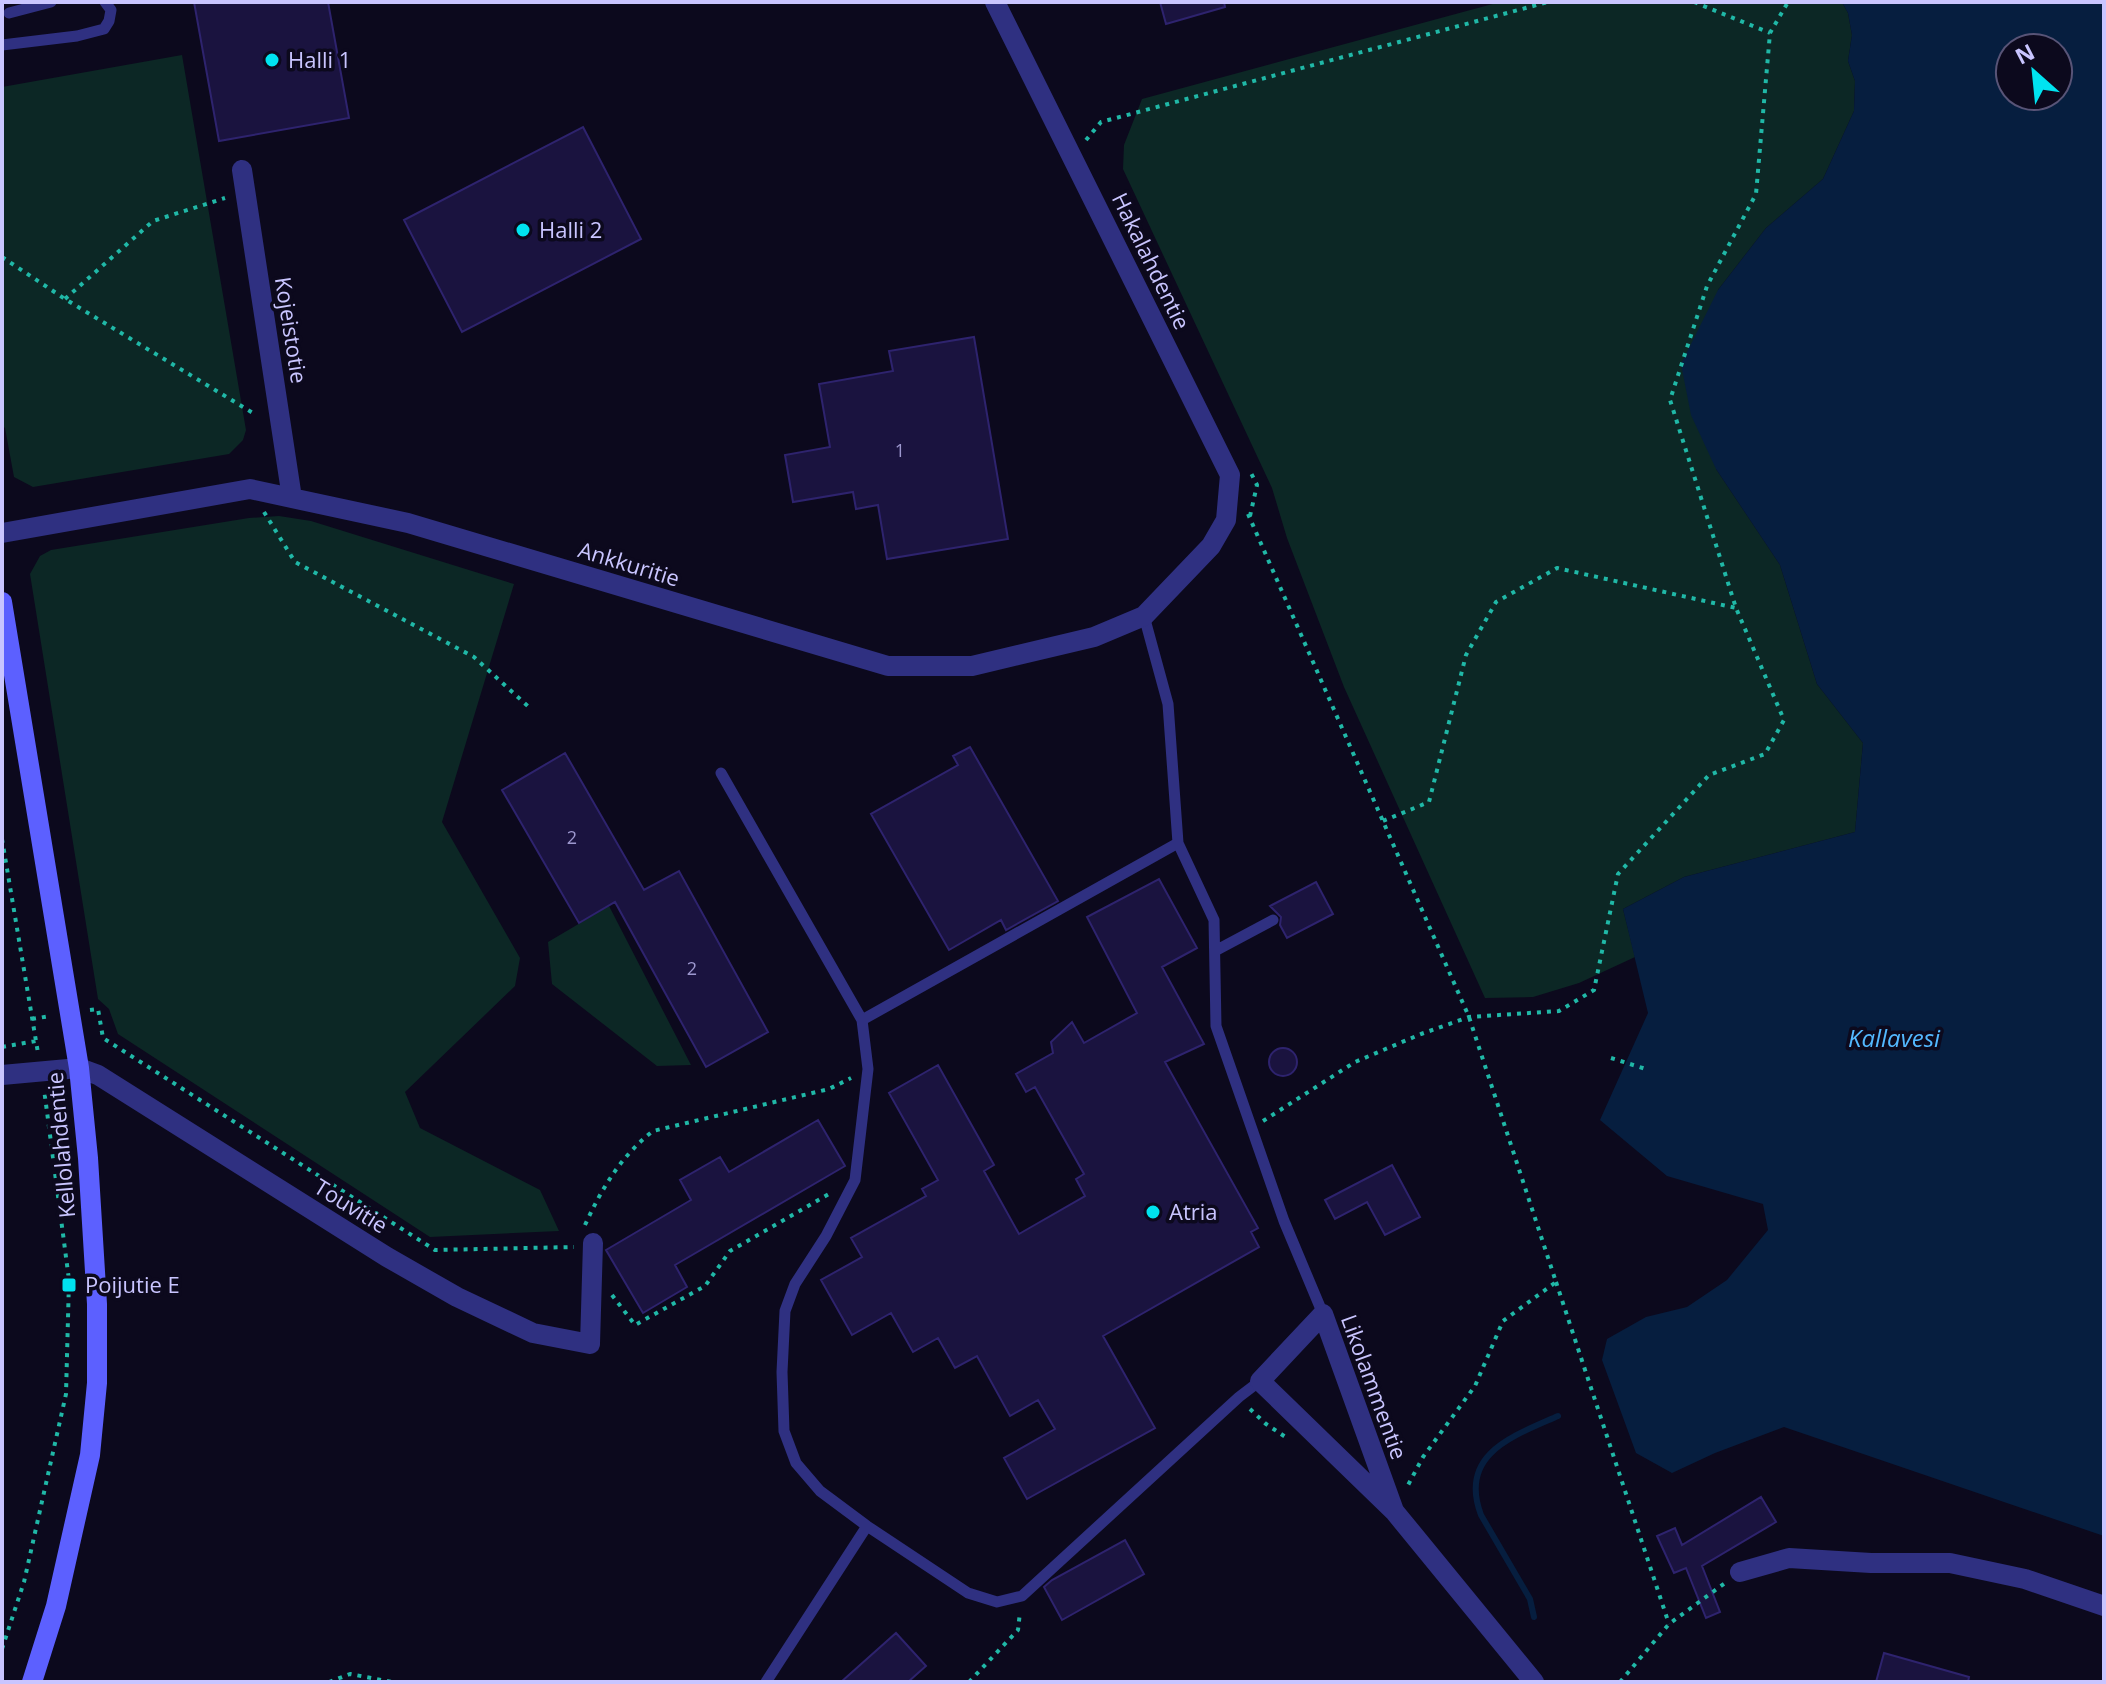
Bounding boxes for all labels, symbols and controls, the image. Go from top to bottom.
north arrow [1994,32,2074,112]
text: N [2010,36,2039,71]
place label: Halli 1 [288,44,351,74]
marker: Halli 1 [263,51,281,69]
street label: Hakalahdentie [1106,187,1198,334]
place label: Halli 2 [539,214,602,244]
marker: Halli 2 [514,221,532,239]
street label: Kojeistotie [269,274,315,385]
house number: 1 [895,438,905,462]
street label: Ankkuritie [575,533,684,593]
house number: 2 [567,825,577,849]
house number: 2 [687,956,697,980]
water label: Kallavesi [1848,1021,1941,1054]
street label: Kellolahdentie [39,1071,81,1219]
street label: Touvitie [309,1171,394,1239]
place label: Atria [1169,1196,1218,1226]
marker: Atria [1144,1203,1162,1221]
place label: Poijutie E [85,1269,180,1299]
marker: Poijutie E [60,1276,78,1294]
street label: Likolammentie [1335,1310,1415,1463]

